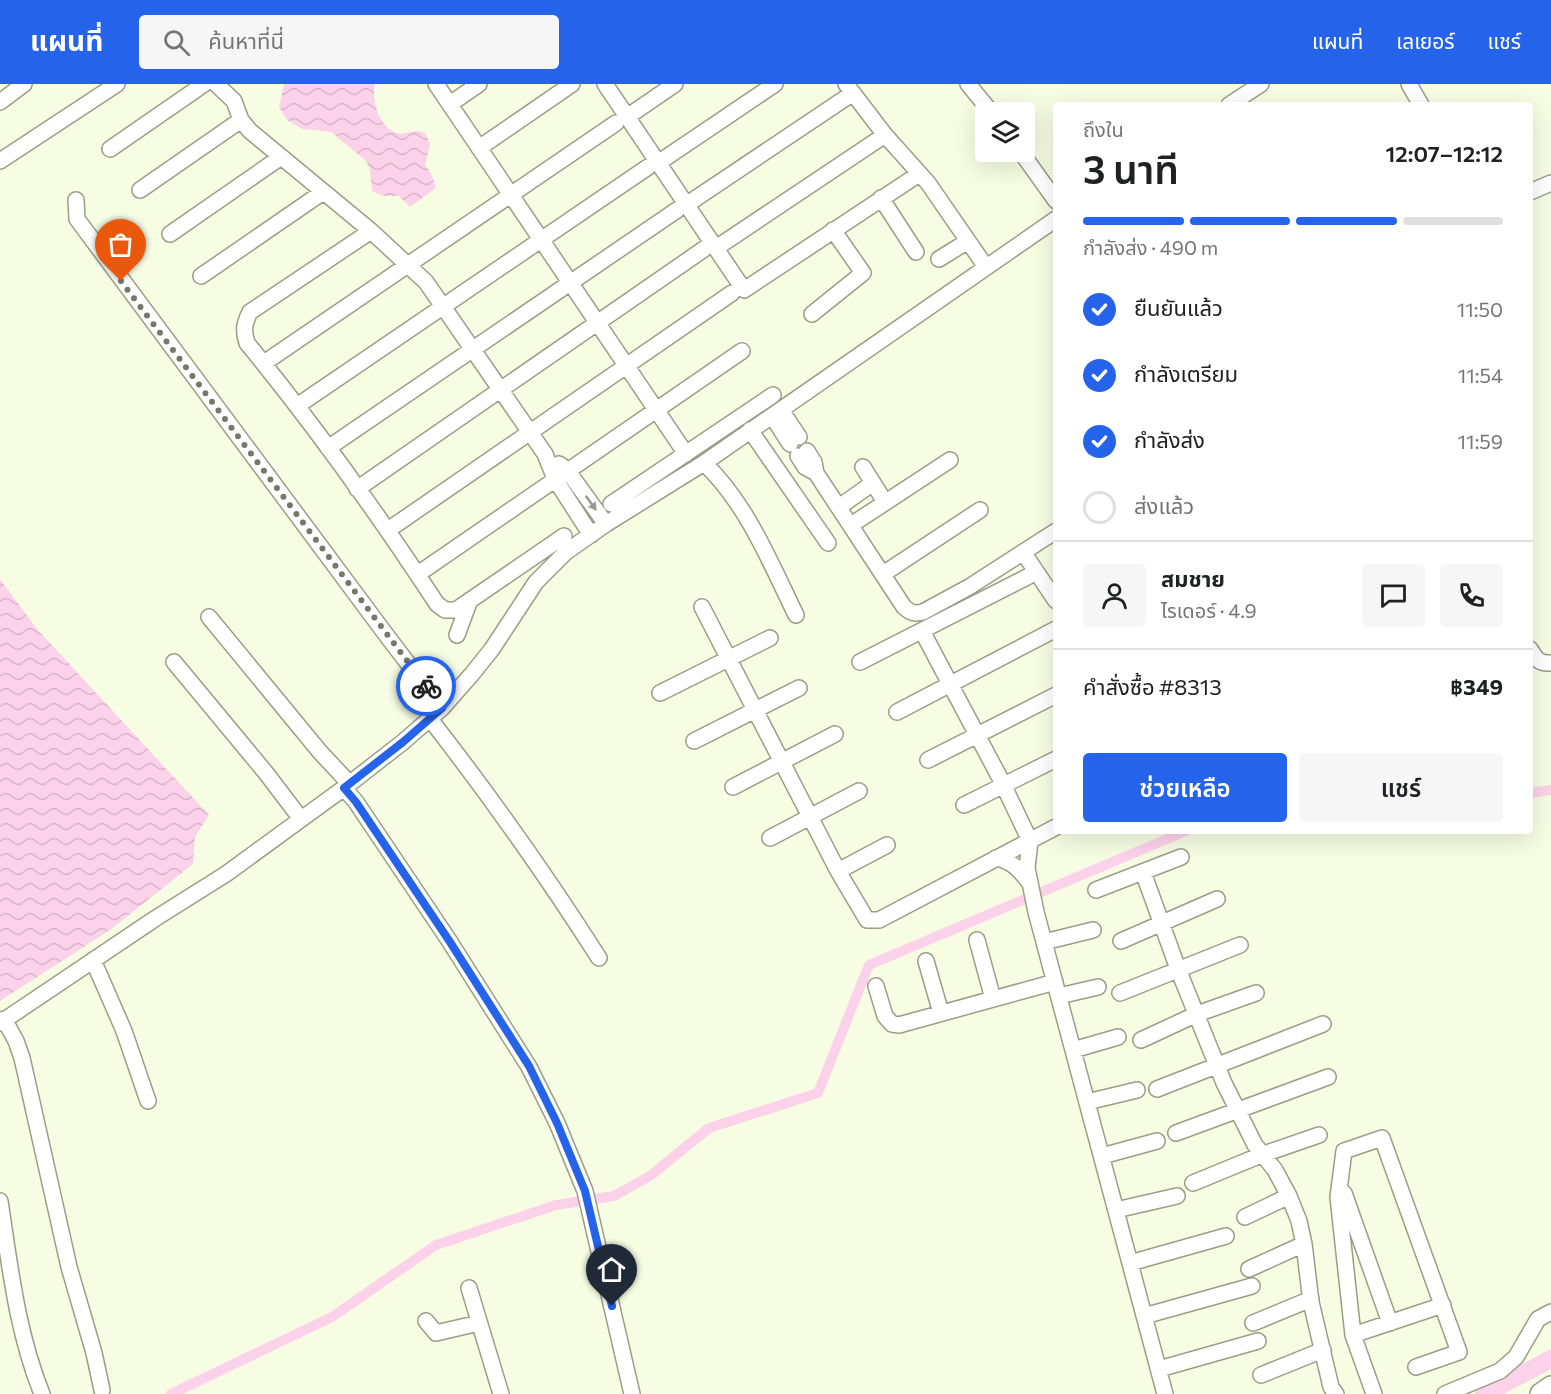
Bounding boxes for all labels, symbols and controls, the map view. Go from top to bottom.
search box [139,15,559,69]
text: แผนที่ [30,23,103,57]
icon: search [160,26,193,59]
text: ค้นหาที่นี่ [208,27,284,54]
text: แผนที่ [1312,28,1363,53]
text: เลเยอร์ [1396,28,1455,53]
text: แชร์ [1488,28,1521,53]
map controls [975,102,1035,162]
button: layers [975,102,1035,162]
text: ถึงใน [1083,117,1124,141]
text: 12:07–12:12 [1386,140,1503,167]
text: 3 นาที [1083,144,1179,192]
pin [95,219,146,281]
icon: bag [104,228,137,261]
text: กำลังส่ง · 490 m [1083,235,1218,259]
icon: check [1083,293,1116,326]
text: ยืนยันแล้ว [1134,294,1223,321]
text: 11:50 [1457,297,1503,321]
icon: check [1083,359,1116,392]
text: กำลังเตรียม [1134,360,1238,387]
text: 11:54 [1458,363,1503,387]
icon: check [1083,425,1116,458]
text: กำลังส่ง [1134,426,1205,453]
text: 11:59 [1458,429,1503,453]
text: ส่งแล้ว [1134,492,1194,519]
one-way arrow [585,494,597,510]
button: person [1083,564,1146,627]
button: chat [1362,564,1425,627]
button: phone [1440,564,1503,627]
text: สมชาย [1161,565,1225,592]
text: ไรเดอร์ · 4.9 [1161,598,1257,622]
courier [396,656,456,716]
icon: bike [410,670,443,703]
text: คำสั่งซื้อ #8313 [1083,673,1222,700]
text: ฿349 [1450,673,1503,700]
button: ช่วยเหลือ [1083,753,1287,822]
button: แชร์ [1299,753,1503,822]
pin [586,1244,637,1306]
icon: home [595,1253,628,1286]

